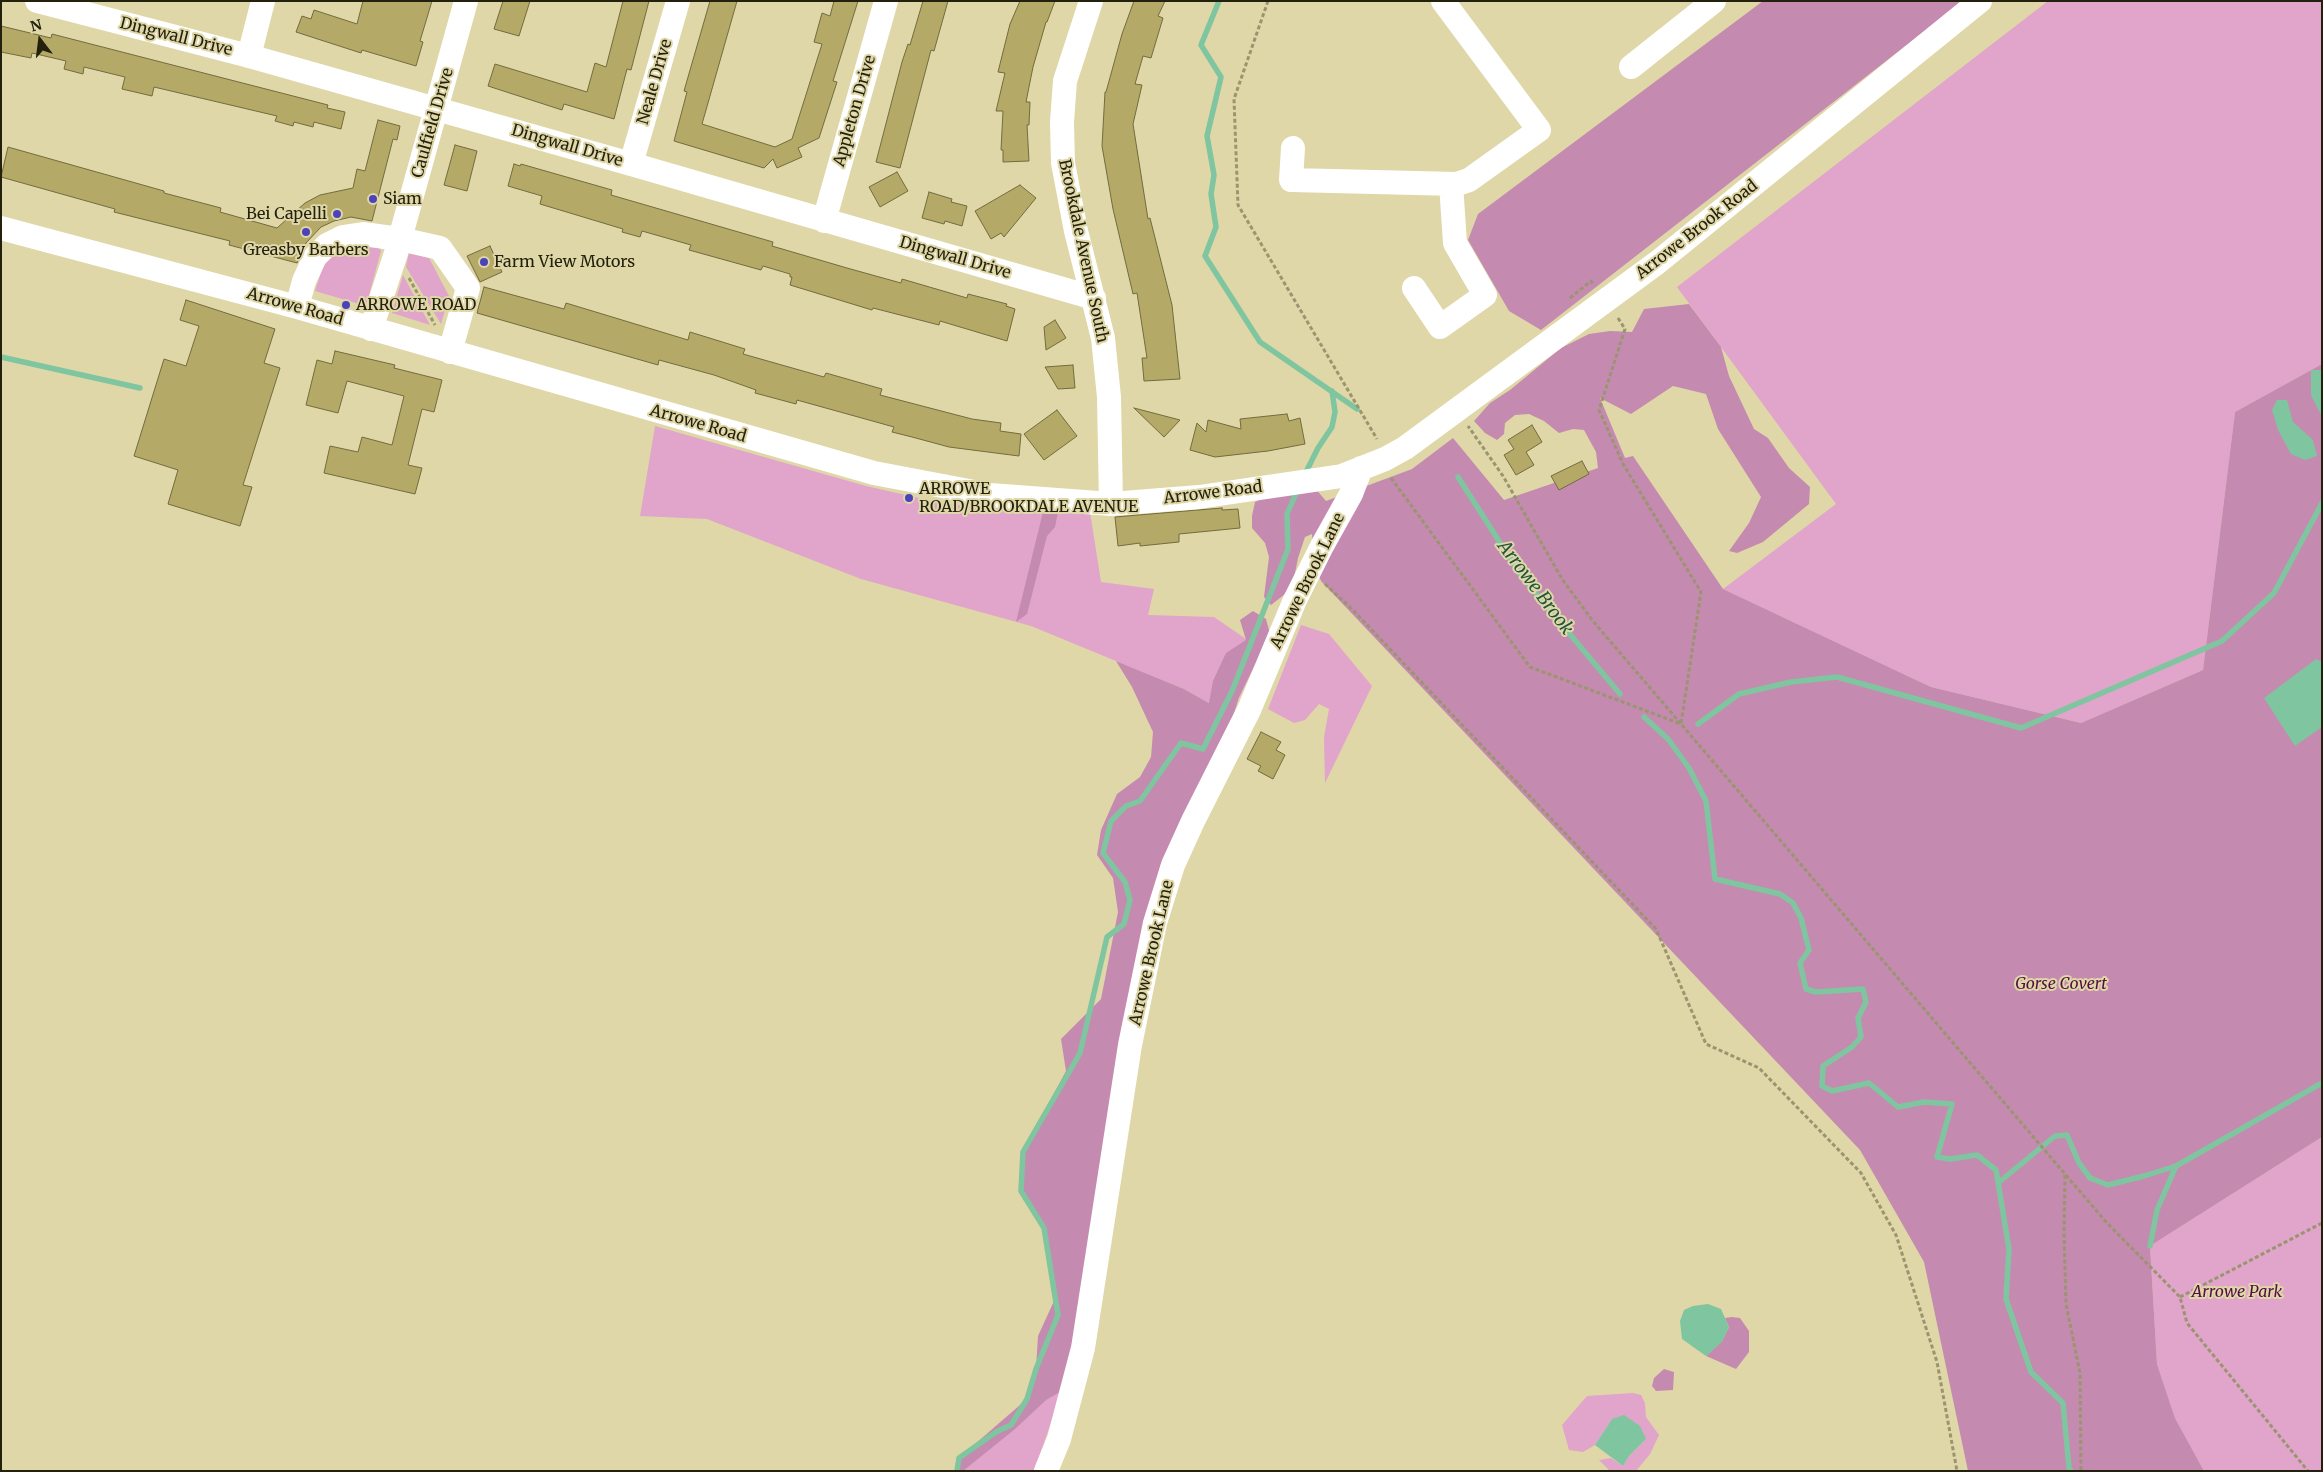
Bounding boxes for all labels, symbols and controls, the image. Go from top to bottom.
street label: Dingwall Drive [118,14,234,60]
north arrow [15,15,65,65]
text: N [28,15,44,36]
street label: Neale Drive [634,37,676,127]
street label: Appleton Drive [830,53,880,169]
street label: Caulfield Drive [408,66,458,180]
street label: Dingwall Drive [509,121,625,171]
street label: Brookdale Avenue South [1054,157,1112,345]
street label: Arrowe Brook Road [1632,176,1762,284]
place label: Siam [383,189,422,209]
marker: Siam [367,193,379,205]
place label: Bei Capelli [246,204,327,224]
marker: Bei Capelli [331,208,343,220]
marker: Greasby Barbers [300,226,312,238]
street label: Dingwall Drive [897,233,1013,283]
place label: Greasby Barbers [243,240,369,260]
place label: Farm View Motors [494,252,635,272]
marker: Farm View Motors [478,256,490,268]
street label: Arrowe Road [245,284,345,330]
place label: ARROWE ROAD [356,295,476,315]
marker: ARROWE ROAD [340,299,352,311]
street label: Arrowe Road [648,401,748,447]
street label: Arrowe Road [1163,477,1263,509]
place label: ARROWE ROAD/BROOKDALE AVENUE [919,479,1138,517]
marker: ARROWE ROAD/BROOKDALE AVENUE [903,492,915,504]
street label: Arrowe Brook Lane [1267,510,1349,652]
water label: Arrowe Brook [1493,537,1577,639]
street label: Arrowe Brook Lane [1126,878,1178,1028]
park label: Gorse Covert [2015,974,2107,994]
park label: Arrowe Park [2192,1282,2282,1302]

